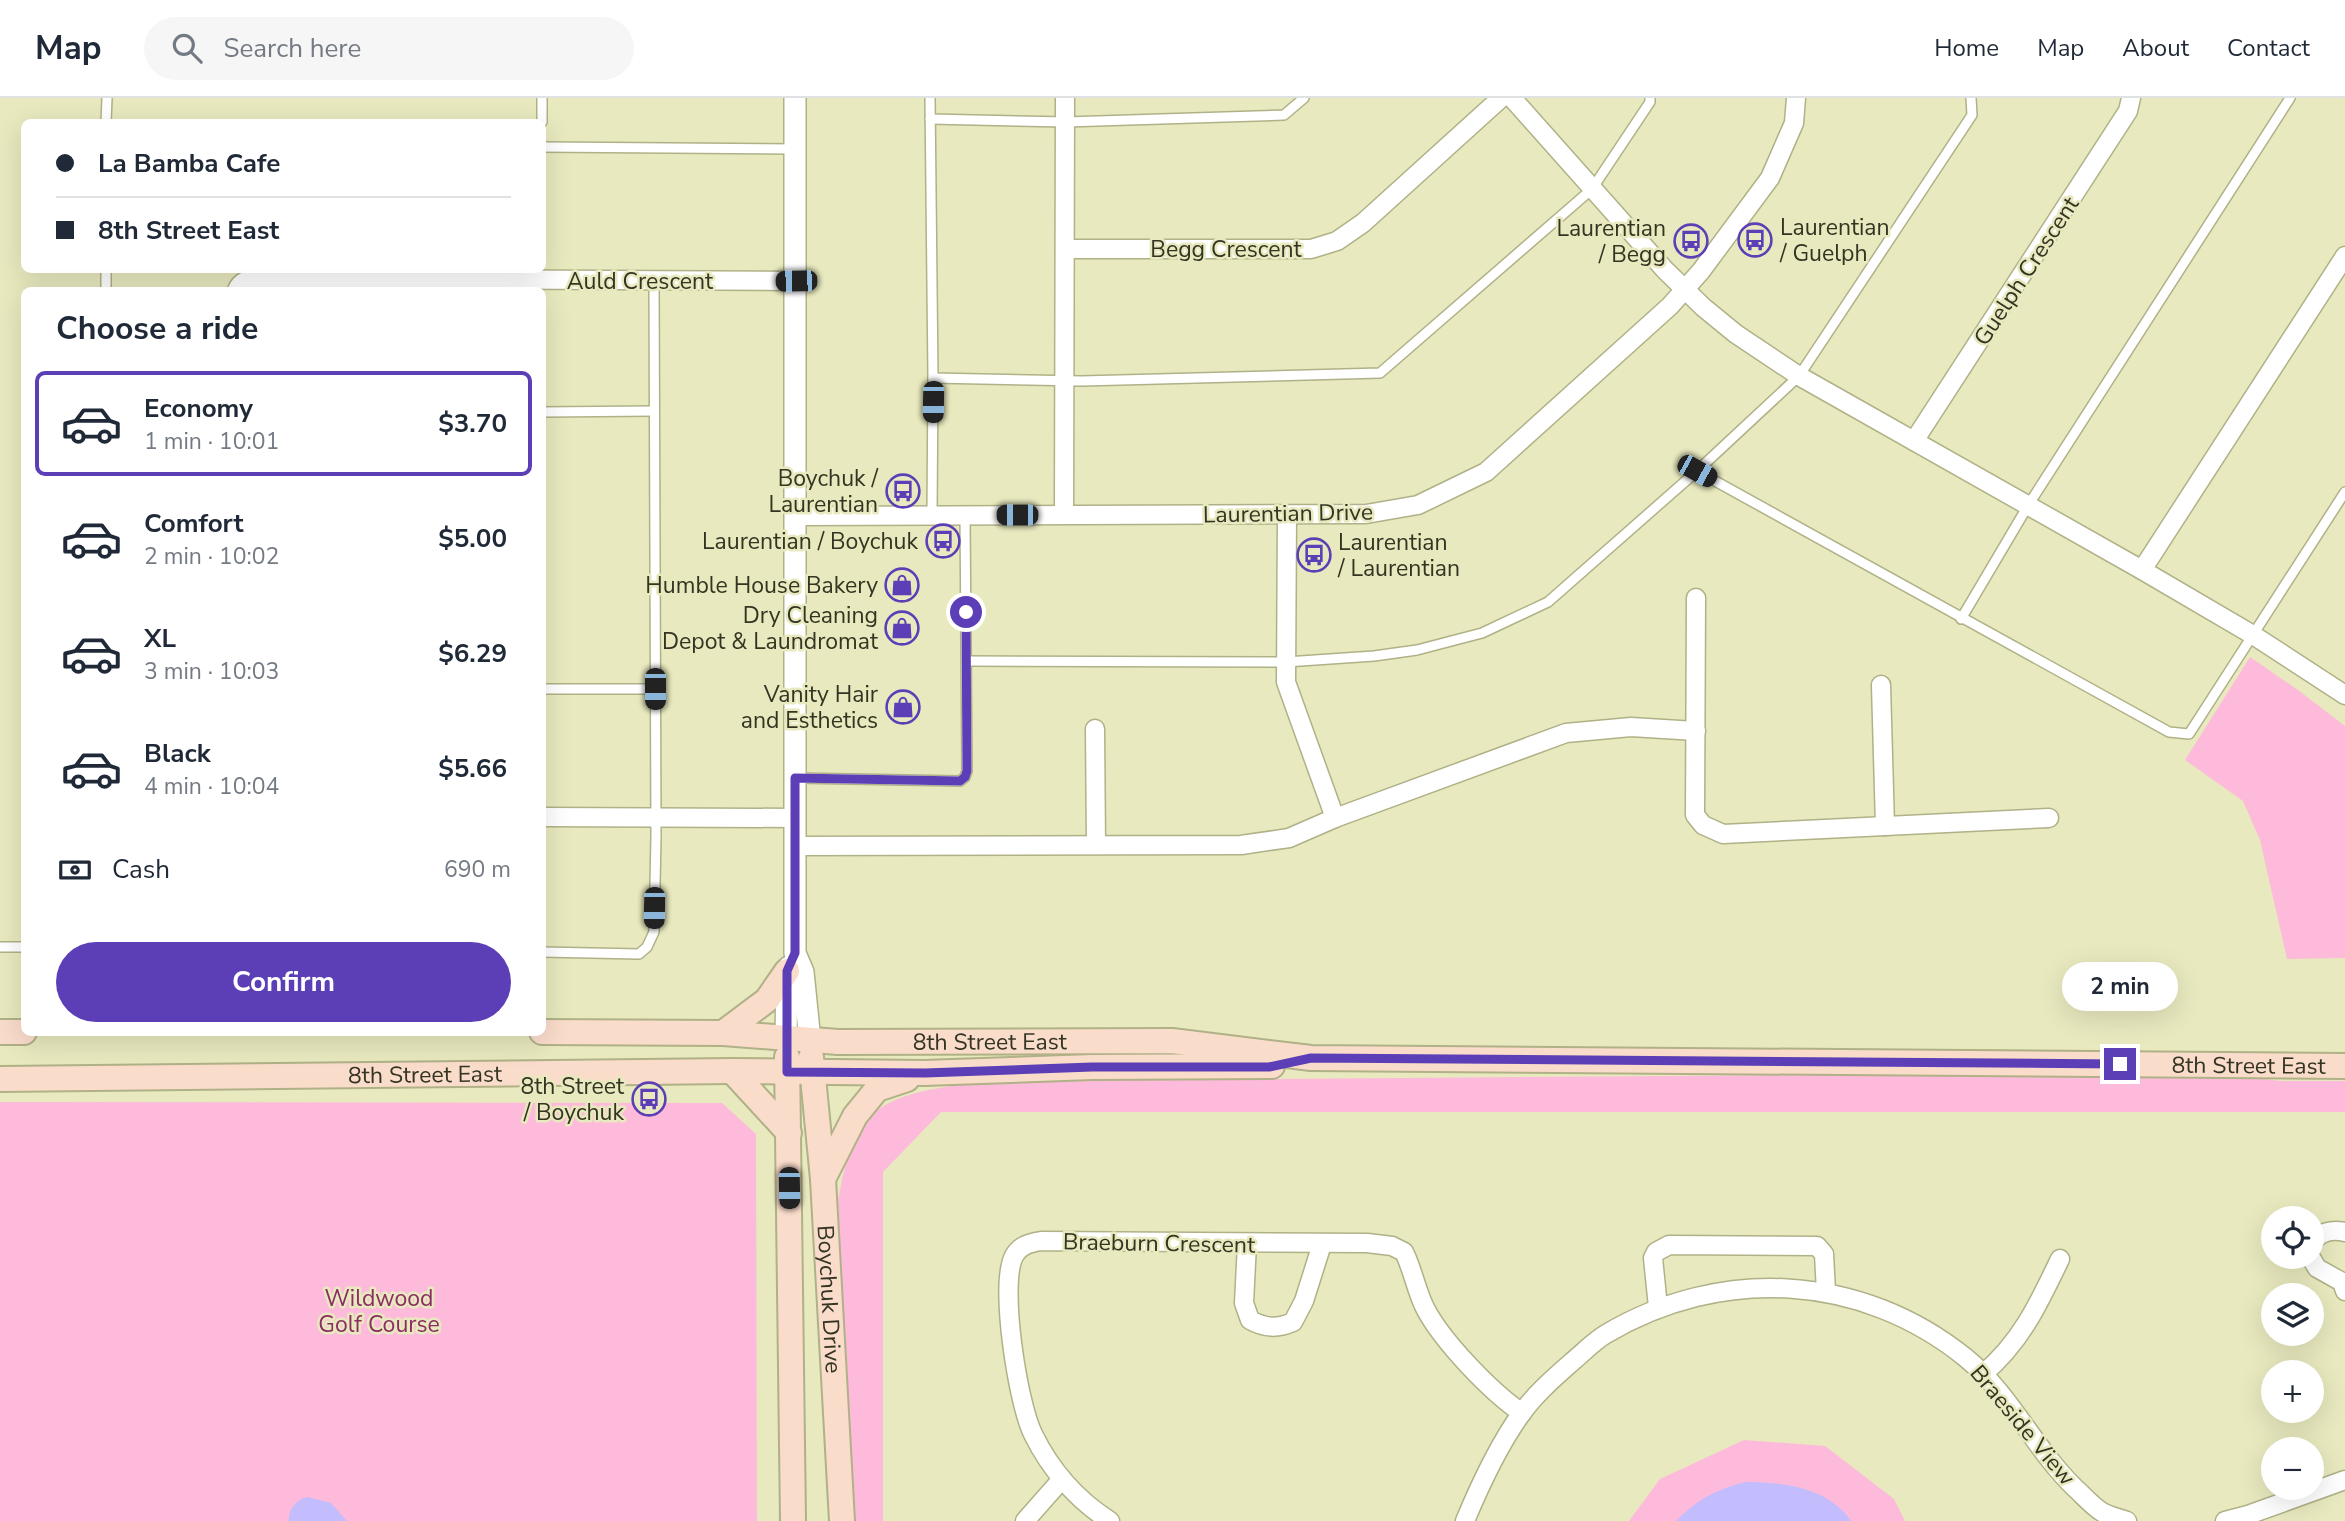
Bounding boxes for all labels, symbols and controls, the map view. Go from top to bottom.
search box [144,17,634,80]
text: Map [35,26,102,71]
icon: search [168,29,206,67]
text: Search here [224,31,361,66]
text: Home [1934,32,1999,64]
text: Map [2037,32,2084,64]
text: About [2122,32,2189,64]
text: Contact [2227,32,2310,64]
text: La Bamba Cafe [98,146,280,181]
street label: Guelph Crescent [1967,190,2087,352]
place label: Laurentian / Guelph [1779,212,1890,269]
text: 8th Street East [98,213,279,248]
place label: Laurentian / Begg [1556,213,1666,270]
bus stop icon: Laurentian / Guelph [1736,221,1774,259]
bus stop icon: Laurentian / Begg [1672,222,1710,260]
street label: Begg Crescent [1150,234,1303,265]
street label: Auld Crescent [567,266,714,297]
car [775,270,818,292]
text: Choose a ride [56,307,258,350]
car [923,381,944,423]
text: Economy [144,391,253,426]
icon: car [60,392,123,455]
text: $3.70 [438,406,507,441]
text: 1 min · 10:01 [144,426,279,457]
car [1674,452,1721,490]
place label: Boychuk / Laurentian [768,463,878,520]
bus stop icon: Boychuk / Laurentian [884,472,922,510]
street label: Laurentian Drive [1203,497,1373,530]
car [997,505,1039,526]
text: Comfort [144,506,244,541]
icon: car [60,507,123,570]
text: $5.00 [438,521,507,556]
bus stop icon: Laurentian / Boychuk [924,522,962,560]
place label: Laurentian / Boychuk [702,526,918,557]
place label: Laurentian / Laurentian [1337,527,1460,584]
bus stop icon: Laurentian / Laurentian [1295,536,1333,574]
text: 2 min · 10:02 [144,541,279,572]
shop icon: Humble House Bakery [883,566,921,604]
place label: Humble House Bakery [645,570,878,601]
route start [950,596,982,628]
place label: Dry Cleaning Depot & Laundromat [662,600,879,657]
shop icon: Dry Cleaning Depot & Laundromat [883,609,921,647]
text: XL [144,621,176,656]
icon: car [60,622,123,685]
text: $6.29 [438,636,507,671]
text: 3 min · 10:03 [144,656,279,687]
car [645,668,666,710]
place label: Vanity Hair and Esthetics [741,679,879,736]
shop icon: Vanity Hair and Esthetics [884,688,922,726]
text: Black [144,736,211,771]
icon: car [60,737,123,800]
text: $5.66 [438,751,507,786]
text: 4 min · 10:04 [144,771,279,802]
icon: cash [56,851,94,889]
text: Cash [112,852,170,887]
text: 690 m [444,854,511,885]
car [644,887,665,929]
button: Confirm [56,942,511,1022]
callout: 2 min [2062,962,2178,1012]
text: 2 min [2090,971,2150,1002]
street label: 8th Street East [913,1026,1068,1058]
route end [2104,1048,2136,1080]
street label: 8th Street East [2171,1050,2327,1082]
street label: 8th Street East [348,1059,503,1091]
place label: 8th Street / Boychuk [520,1071,625,1128]
bus stop icon: 8th Street / Boychuk [630,1080,668,1118]
car [779,1167,800,1209]
map controls [2261,1206,2324,1500]
button: locate [2261,1206,2324,1269]
street label: Boychuk Drive [810,1224,849,1374]
street label: Braeburn Crescent [1063,1226,1256,1261]
park label: Wildwood Golf Course [318,1283,440,1340]
button: layers [2261,1283,2324,1346]
street label: Braeside View [1963,1358,2082,1492]
button: + [2261,1360,2324,1423]
button: − [2261,1437,2324,1500]

